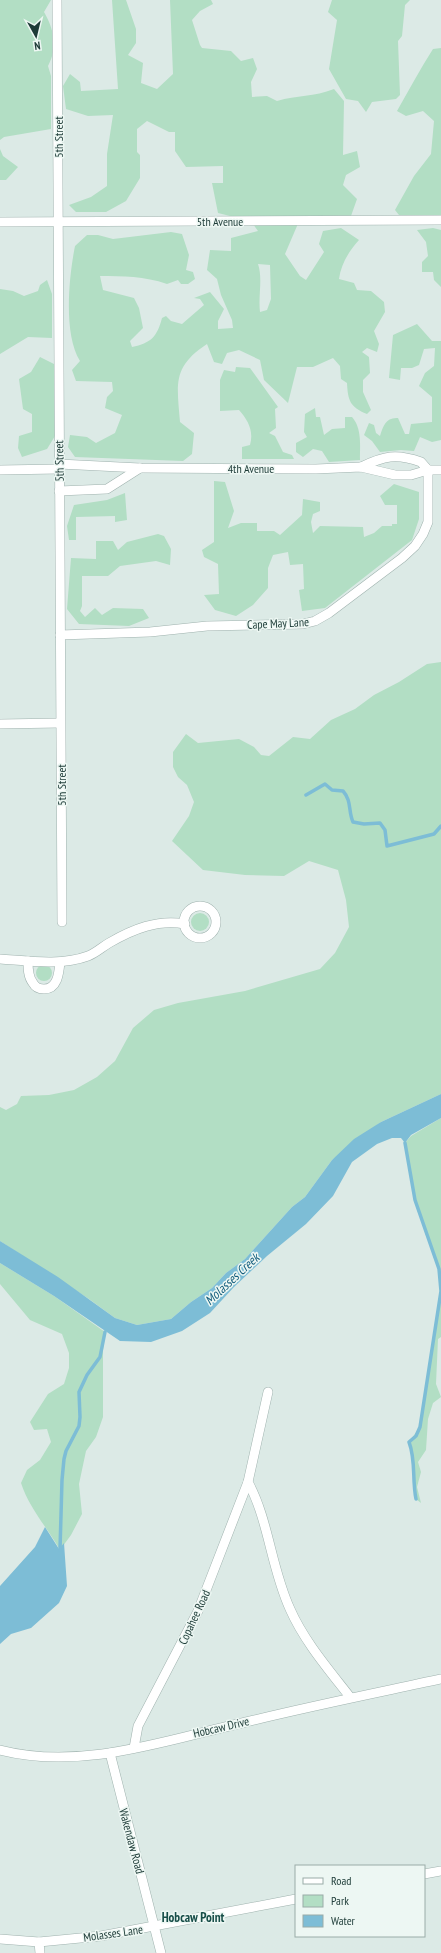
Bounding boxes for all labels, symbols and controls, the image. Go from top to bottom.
north arrow [16,16,56,56]
text: N [33,39,41,53]
street label: 5th Street [51,116,66,158]
street label: 5th Avenue [197,214,243,229]
street label: 5th Street [51,439,67,482]
street label: 4th Avenue [228,461,274,476]
street label: Cape May Lane [247,614,309,632]
street label: 5th Street [54,764,69,806]
water label: Molasses Creek [201,1248,264,1309]
street label: Copahee Road [175,1587,213,1647]
street label: Hobcaw Drive [191,1713,251,1741]
street label: Wakendaw Road [116,1807,148,1875]
legend [295,1865,425,1937]
text: Road [331,1873,351,1888]
text: Park [331,1893,349,1908]
district label: Hobcaw Point [162,1909,225,1926]
text: Water [331,1913,356,1928]
street label: Molasses Lane [82,1921,144,1945]

